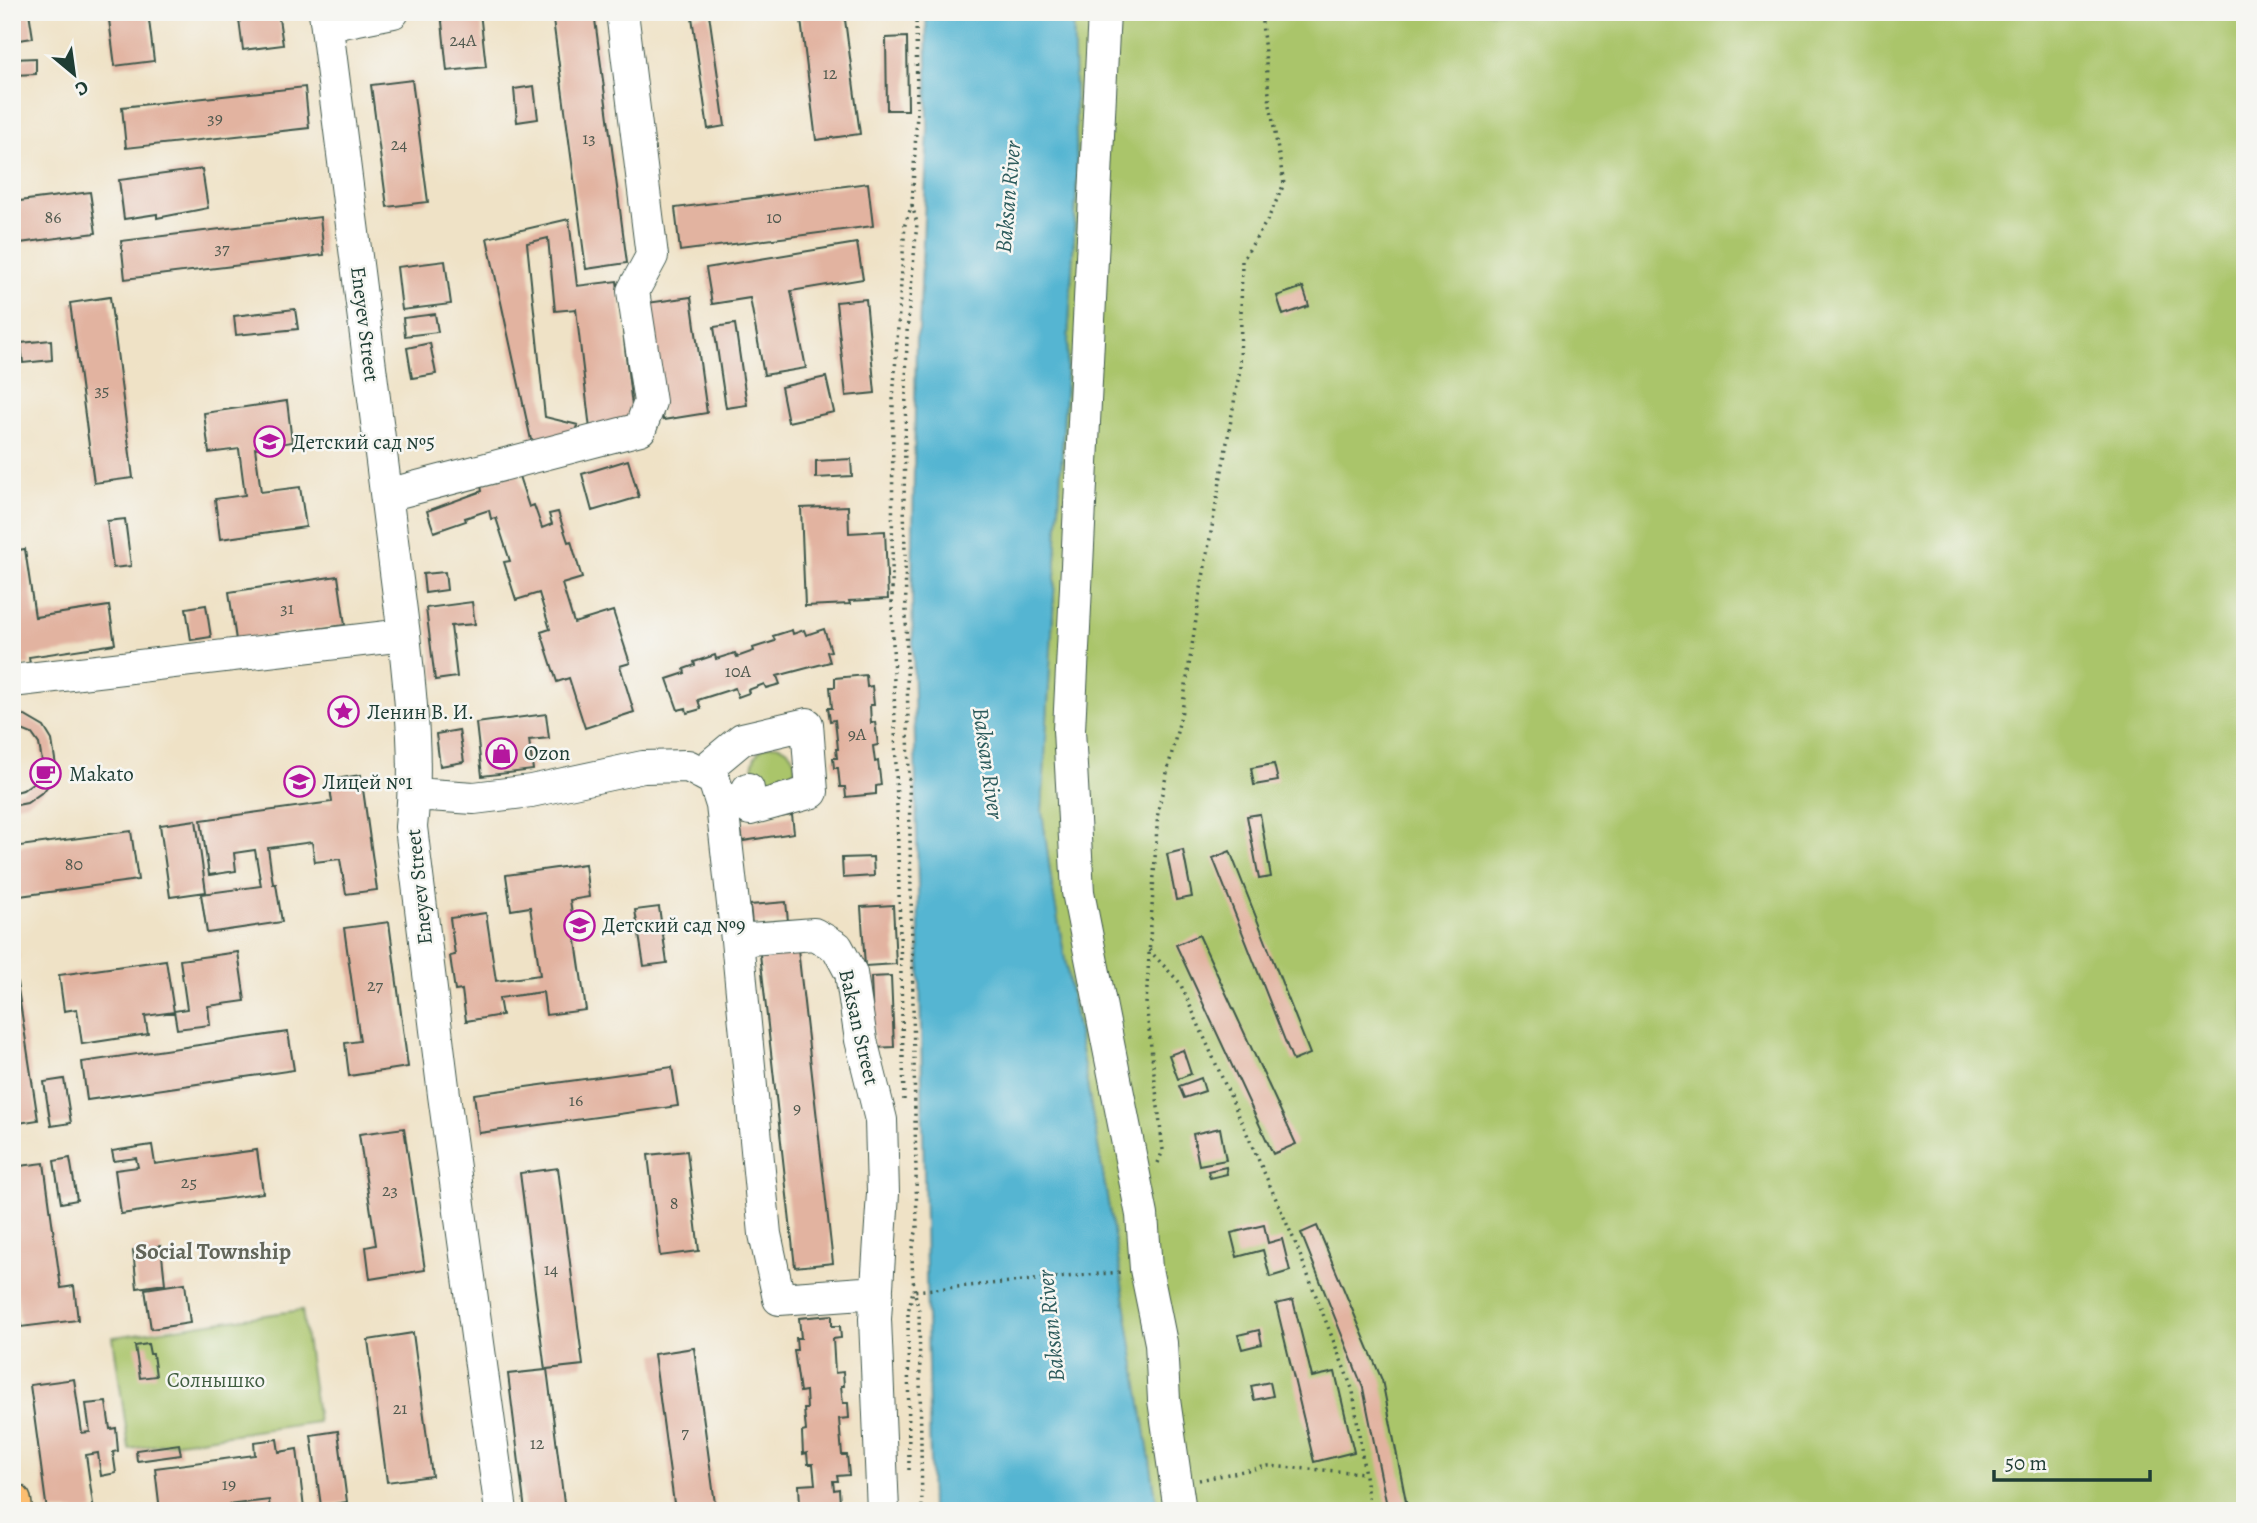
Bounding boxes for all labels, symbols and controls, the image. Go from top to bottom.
house number: 24А [449,28,477,52]
north arrow [38,38,108,108]
house number: 12 [823,61,838,85]
text: С [70,74,93,102]
house number: 39 [207,106,223,130]
house number: 13 [582,126,596,150]
house number: 24 [391,132,407,156]
water label: Baksan River [988,139,1028,254]
house number: 86 [44,205,62,229]
house number: 10 [766,205,782,229]
house number: 37 [214,236,230,260]
street label: Eneyev Street [344,265,386,383]
house number: 35 [94,378,110,402]
school or university icon: Детский сад №5 [252,425,286,459]
place label: Детский сад №5 [292,428,435,456]
house number: 31 [280,596,294,620]
house number: 10А [725,659,752,683]
place icon: Ленин В. И. [327,695,361,729]
place label: Ленин В. И. [367,698,474,726]
water label: Baksan River [965,705,1011,822]
house number: 9А [848,722,867,746]
shop icon: Ozon [484,736,518,770]
place label: Ozon [524,739,570,767]
cafe icon: Мakato [29,757,63,791]
place label: Мakato [69,760,134,788]
school or university icon: Лицей №1 [282,765,316,799]
place label: Лицей №1 [322,768,413,796]
street label: Eneyev Street [399,828,439,946]
house number: 80 [65,852,83,876]
school or university icon: Детский сад №9 [562,908,596,942]
place label: Детский сад №9 [602,911,746,939]
street label: Baksan Street [832,966,886,1088]
house number: 27 [367,973,383,997]
house number: 16 [569,1088,583,1112]
house number: 9 [793,1096,801,1120]
house number: 25 [181,1170,197,1194]
house number: 23 [382,1178,398,1202]
house number: 8 [670,1191,678,1215]
district label: Social Township [135,1236,291,1267]
house number: 14 [544,1257,558,1281]
water label: Baksan River [1030,1268,1072,1383]
park label: Солнышко [167,1366,265,1394]
house number: 21 [393,1396,407,1420]
house number: 7 [681,1420,689,1444]
house number: 12 [530,1431,545,1455]
scale bar [1994,1439,2150,1483]
text: 50 m [2005,1449,2047,1477]
house number: 19 [222,1472,236,1496]

